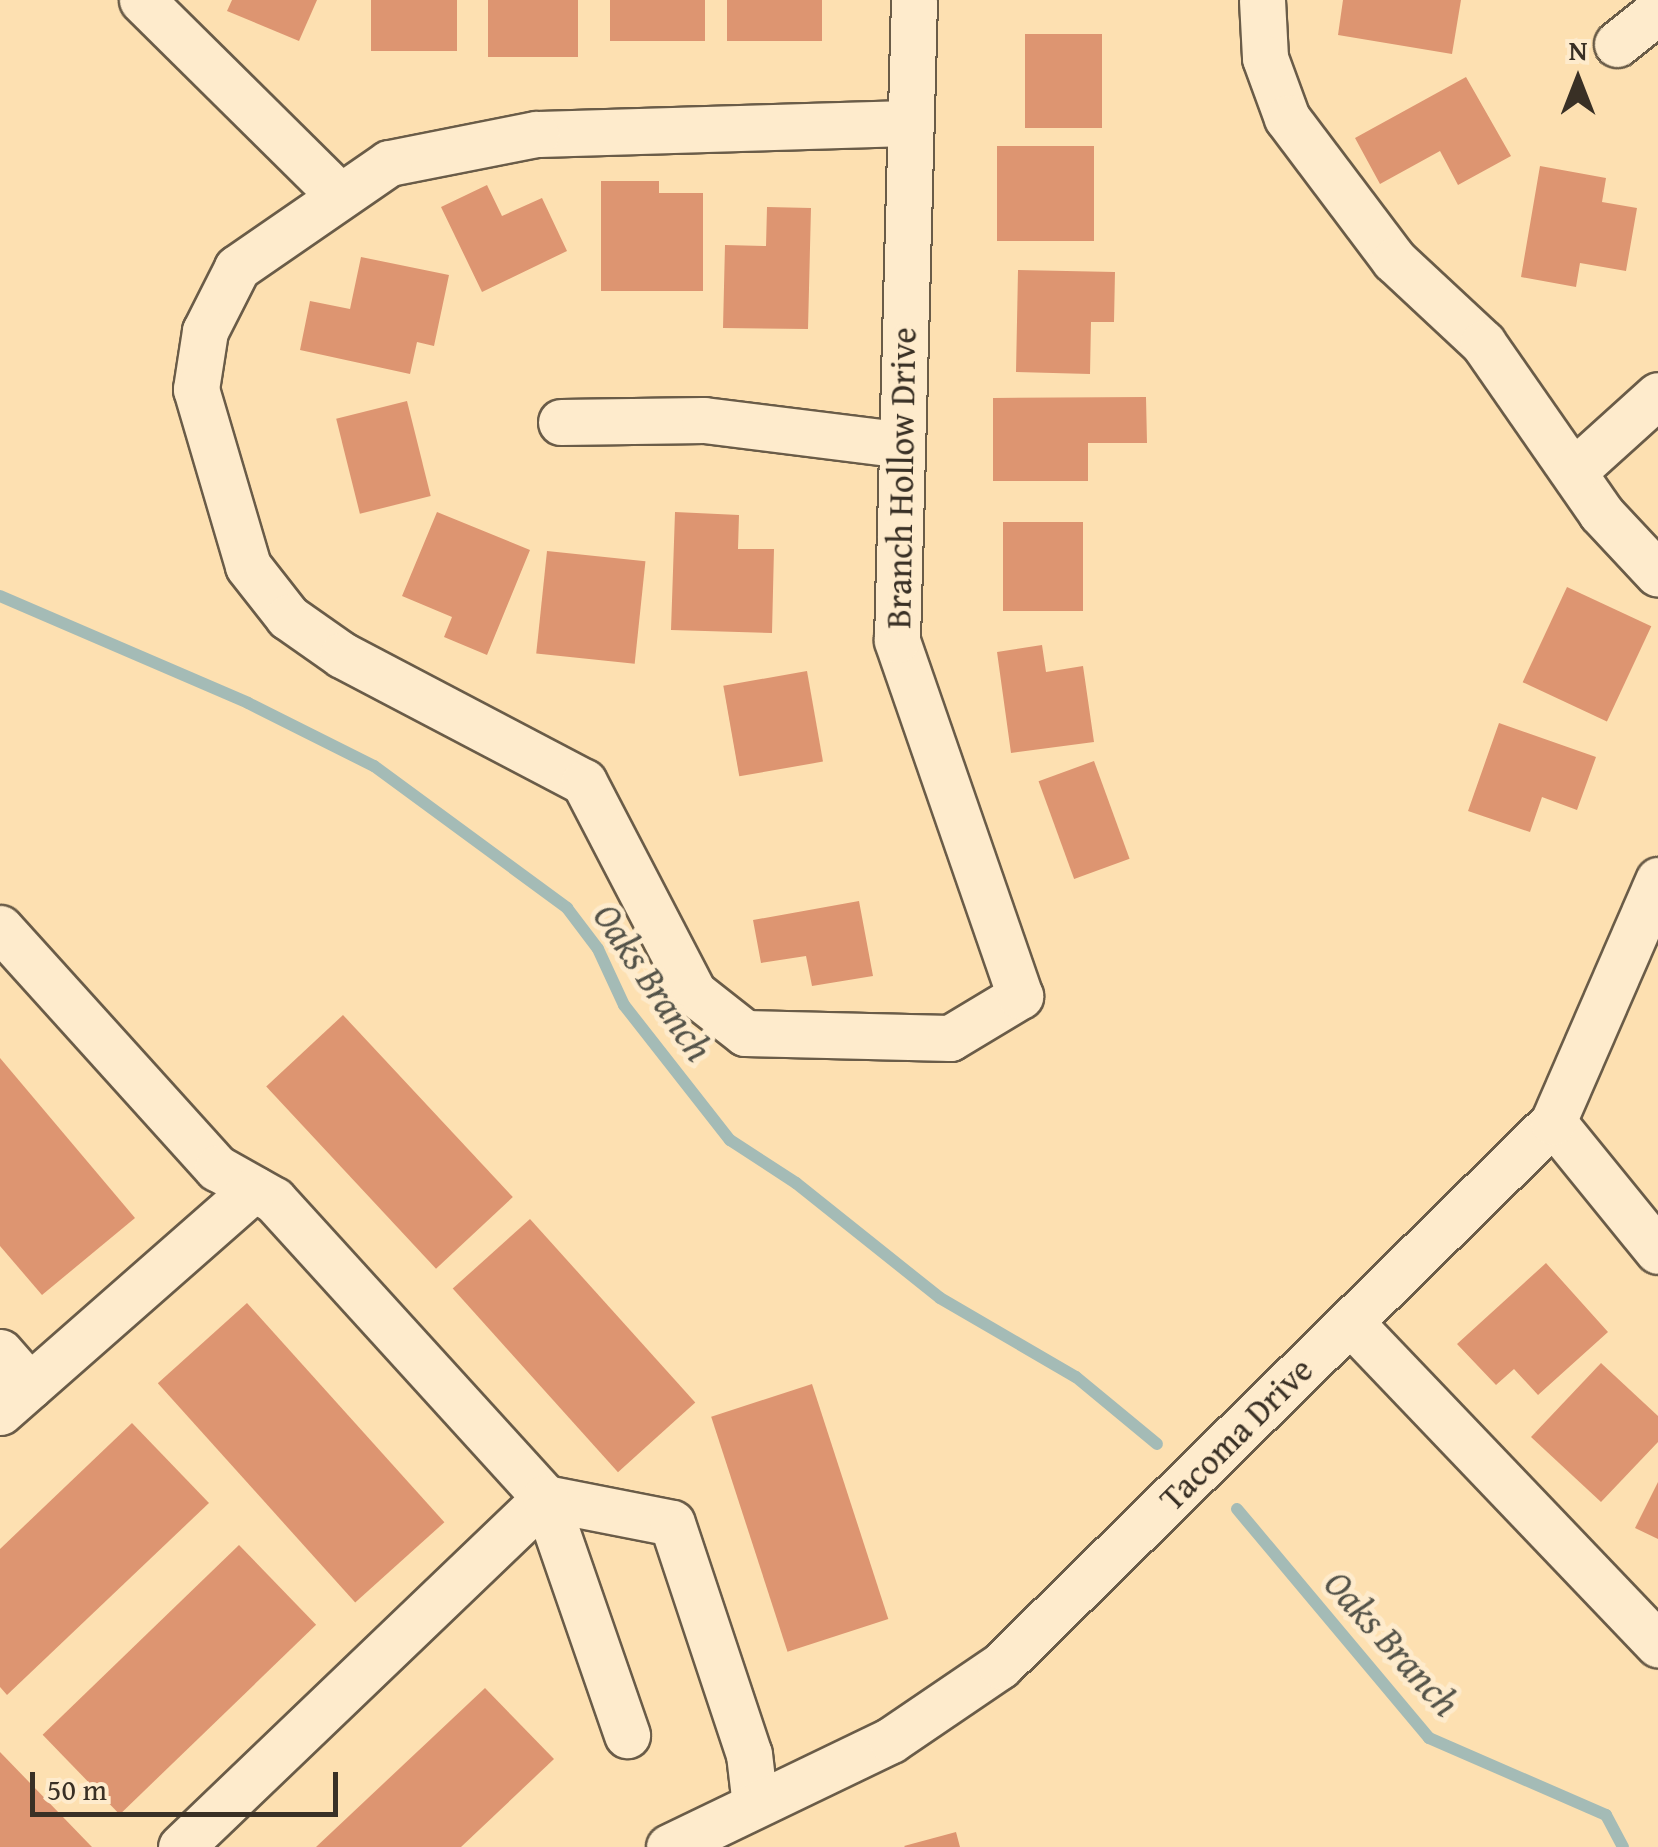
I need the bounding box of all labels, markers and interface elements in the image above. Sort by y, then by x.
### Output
text: N [1569,29,1587,70]
north arrow [1528,30,1628,130]
street label: Branch Hollow Drive [877,327,925,629]
water label: Oaks Branch [584,895,722,1069]
street label: Tacoma Drive [1151,1349,1321,1519]
water label: Oaks Branch [1315,1561,1469,1725]
scale bar [35,1752,342,1814]
text: 50 m [47,1767,107,1811]

